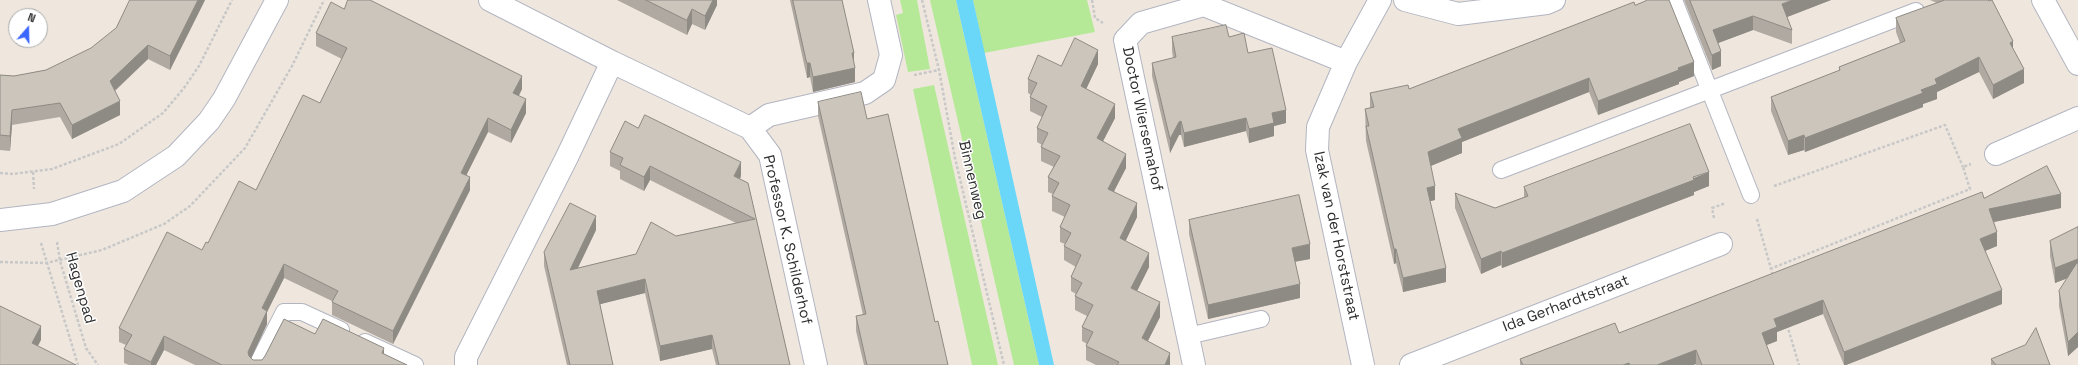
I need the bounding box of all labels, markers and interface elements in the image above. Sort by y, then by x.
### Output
north arrow [8,8,48,48]
text: N [26,10,38,26]
street label: Doctor Wiersemahof [1118,45,1166,193]
street label: Binnenweg [954,139,990,221]
street label: Izak van der Horststraat [1309,150,1363,322]
street label: Professor K. Schilderhof [759,153,815,327]
street label: Hagenpad [61,250,99,326]
street label: Ida Gerhardtstraat [1500,272,1632,336]

